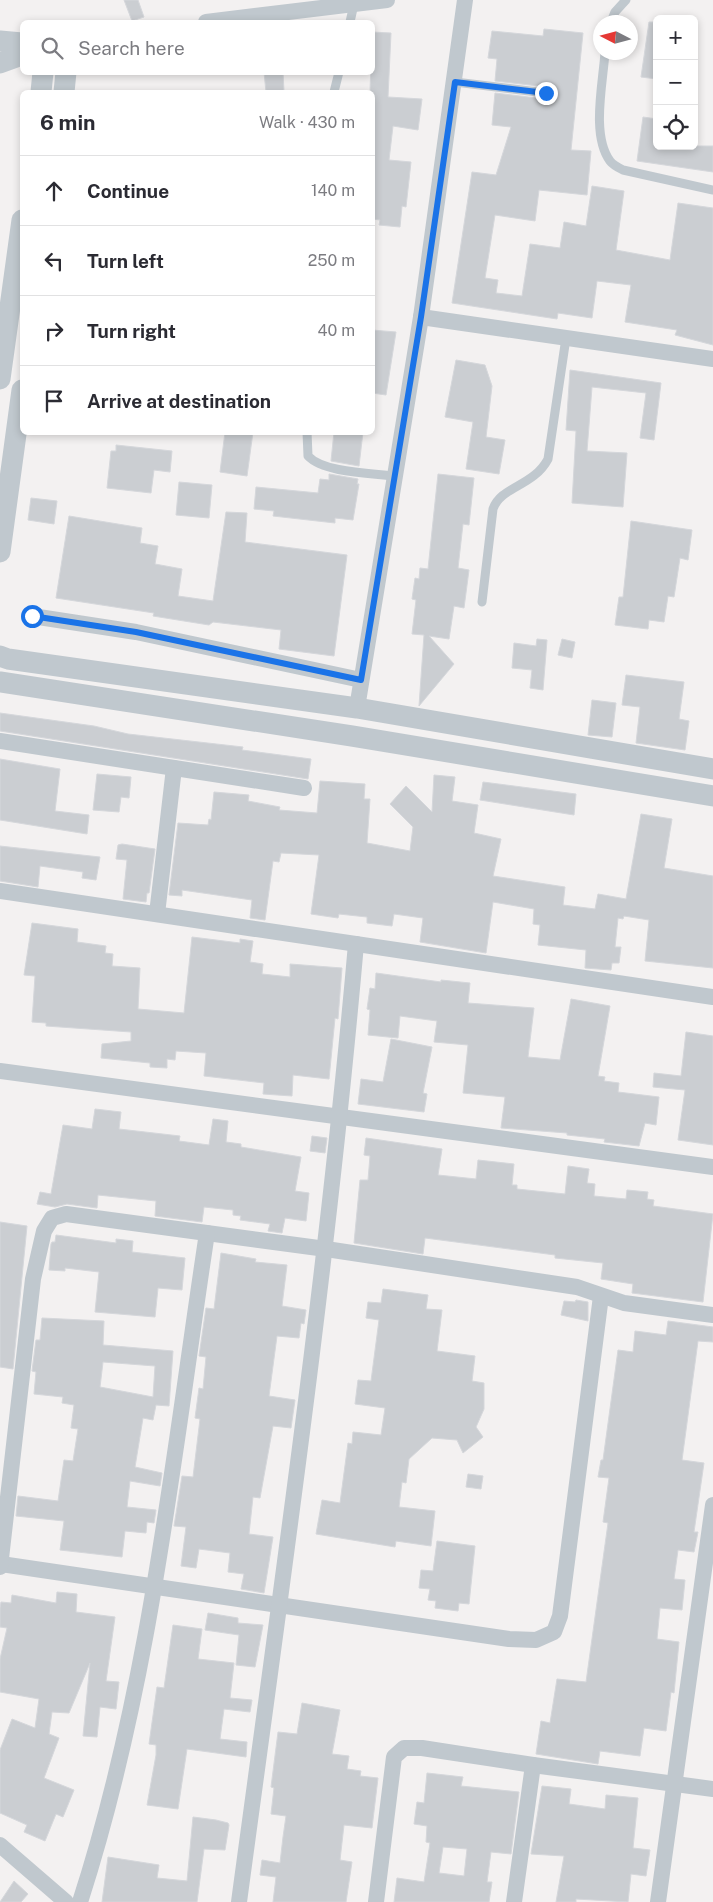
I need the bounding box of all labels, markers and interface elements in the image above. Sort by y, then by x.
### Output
north arrow [593,15,638,60]
map controls [653,15,698,150]
button: + [653,15,698,60]
search box [20,20,375,75]
icon: search [38,34,66,62]
text: Search here [78,37,185,59]
button: − [653,60,698,105]
route end [535,82,558,105]
button: locate [653,105,698,150]
text: 6 min [40,110,96,135]
text: Walk · 430 m [259,113,355,132]
icon: ahead [40,177,68,205]
text: Continue [87,180,169,202]
text: 140 m [311,181,355,200]
icon: left [40,247,68,275]
text: Turn left [87,250,164,272]
text: 250 m [308,251,355,270]
icon: right [40,317,68,345]
text: Turn right [87,320,176,342]
text: 40 m [317,321,355,340]
icon: arrive [40,387,68,415]
text: Arrive at destination [87,390,271,412]
route start [21,605,44,628]

